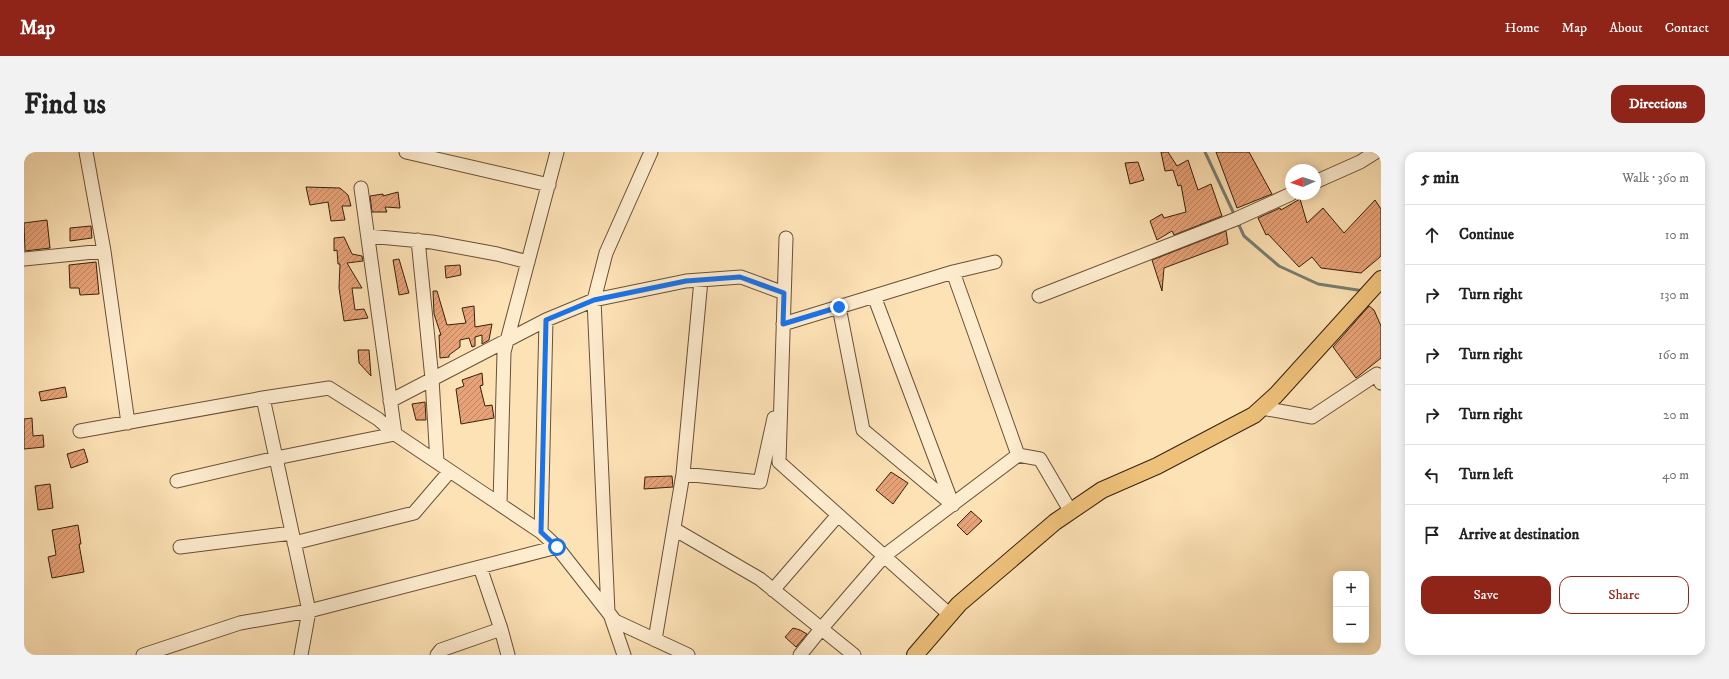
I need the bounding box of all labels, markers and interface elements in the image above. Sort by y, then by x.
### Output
text: Map [20,17,55,40]
text: Home [1505,19,1539,37]
text: Map [1561,19,1587,37]
text: About [1609,19,1643,37]
text: Contact [1665,19,1709,37]
button: Directions [1611,85,1705,123]
text: Find us [24,87,106,122]
north arrow [1285,164,1321,200]
text: 5 min [1421,167,1459,189]
text: Walk · 360 m [1622,170,1689,186]
icon: ahead [1421,224,1443,246]
text: Continue [1459,225,1514,244]
text: 10 m [1665,227,1689,243]
icon: right [1421,284,1443,306]
text: Turn right [1459,285,1522,304]
text: 130 m [1660,287,1689,303]
route end [830,298,848,316]
icon: right [1421,344,1443,366]
text: Turn right [1459,345,1522,364]
text: 160 m [1658,347,1689,363]
icon: right [1421,404,1443,426]
text: Turn right [1459,405,1522,424]
text: 20 m [1663,407,1689,423]
icon: left [1421,464,1443,486]
text: Turn left [1459,465,1513,484]
text: 40 m [1662,467,1689,483]
icon: arrive [1421,524,1443,546]
text: Arrive at destination [1459,525,1579,544]
route start [548,538,566,556]
map controls [1333,571,1369,643]
button: + [1333,571,1369,607]
button: Save [1421,576,1551,614]
button: Share [1559,576,1689,614]
button: − [1333,607,1369,643]

